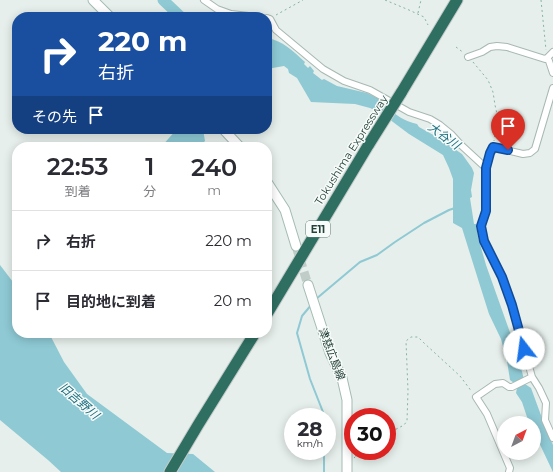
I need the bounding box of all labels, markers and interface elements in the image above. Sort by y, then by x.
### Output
text: 220 m [98,24,187,58]
icon: right [32,28,84,80]
text: 右折 [98,62,134,84]
street label: Tokushima Expressway [311,92,391,208]
icon: arrive [85,104,107,126]
text: その先 [32,107,77,126]
pin [491,109,525,150]
icon: arrive [497,115,519,137]
water label: 大谷川 [425,119,465,153]
text: 22:53 [47,152,108,181]
text: 1 [145,152,154,181]
text: 240 [191,153,237,182]
text: m [207,182,221,198]
text: 到着 [65,183,91,199]
text: 分 [143,183,156,199]
road number: E11 [306,221,330,237]
icon: right [32,230,54,252]
text: 220 m [205,231,252,250]
text: 右折 [66,232,96,251]
icon: arrive [32,290,54,312]
text: 20 m [214,291,252,310]
text: 目的地に到着 [66,292,156,311]
street label: 津慈広島線 [316,326,348,382]
position arrow [503,328,545,370]
water label: 旧吉野川 [56,379,104,423]
speed limit sign: 30 [344,408,396,460]
north arrow [497,416,541,460]
map controls [497,416,541,460]
text: 28 [298,417,323,441]
text: km/h [297,437,323,450]

